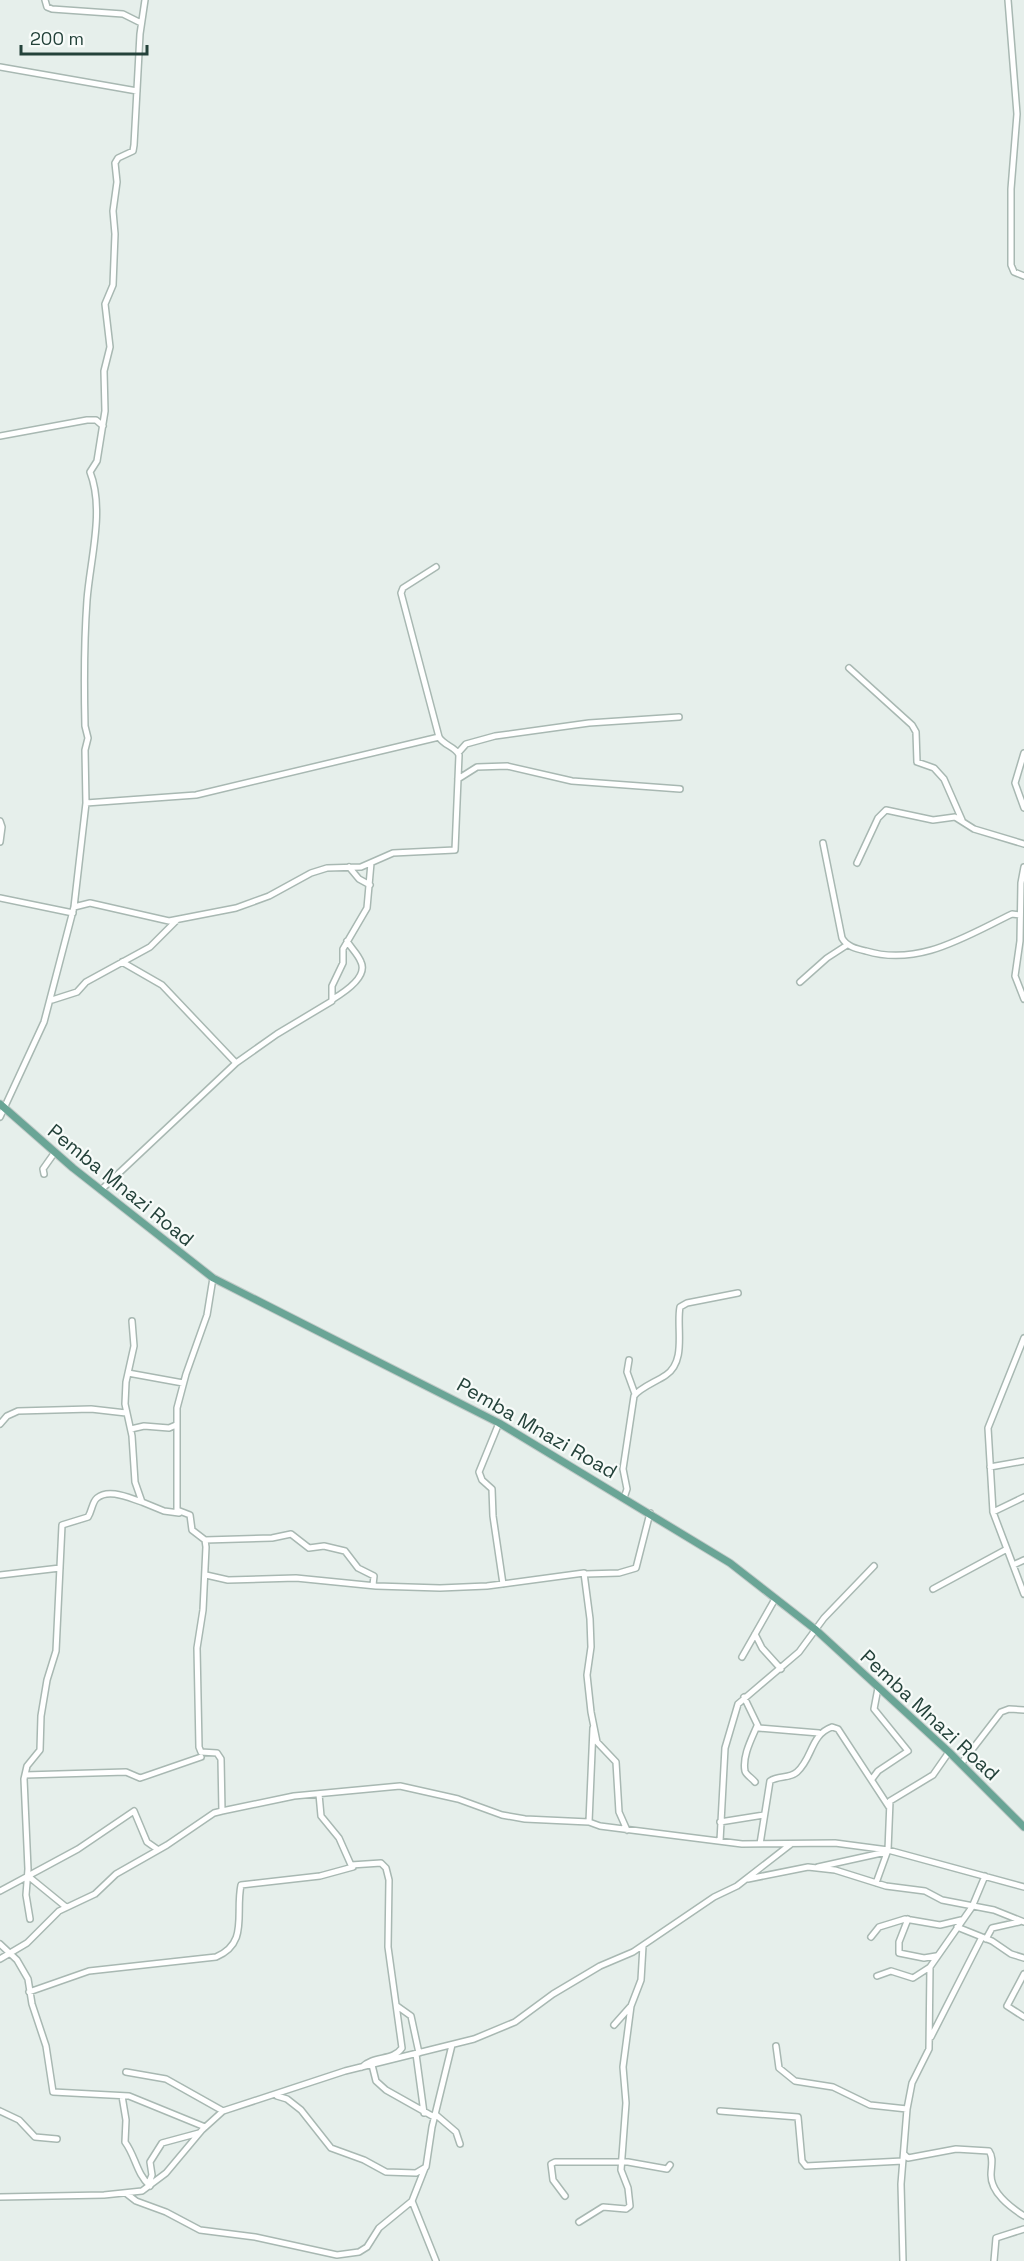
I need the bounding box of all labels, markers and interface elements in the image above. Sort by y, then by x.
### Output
scale bar [21,18,147,56]
text: 200 m [30,27,84,50]
street label: Pemba Mnazi Road [43,1118,199,1252]
street label: Pemba Mnazi Road [452,1372,622,1484]
street label: Pemba Mnazi Road [855,1644,1005,1786]

